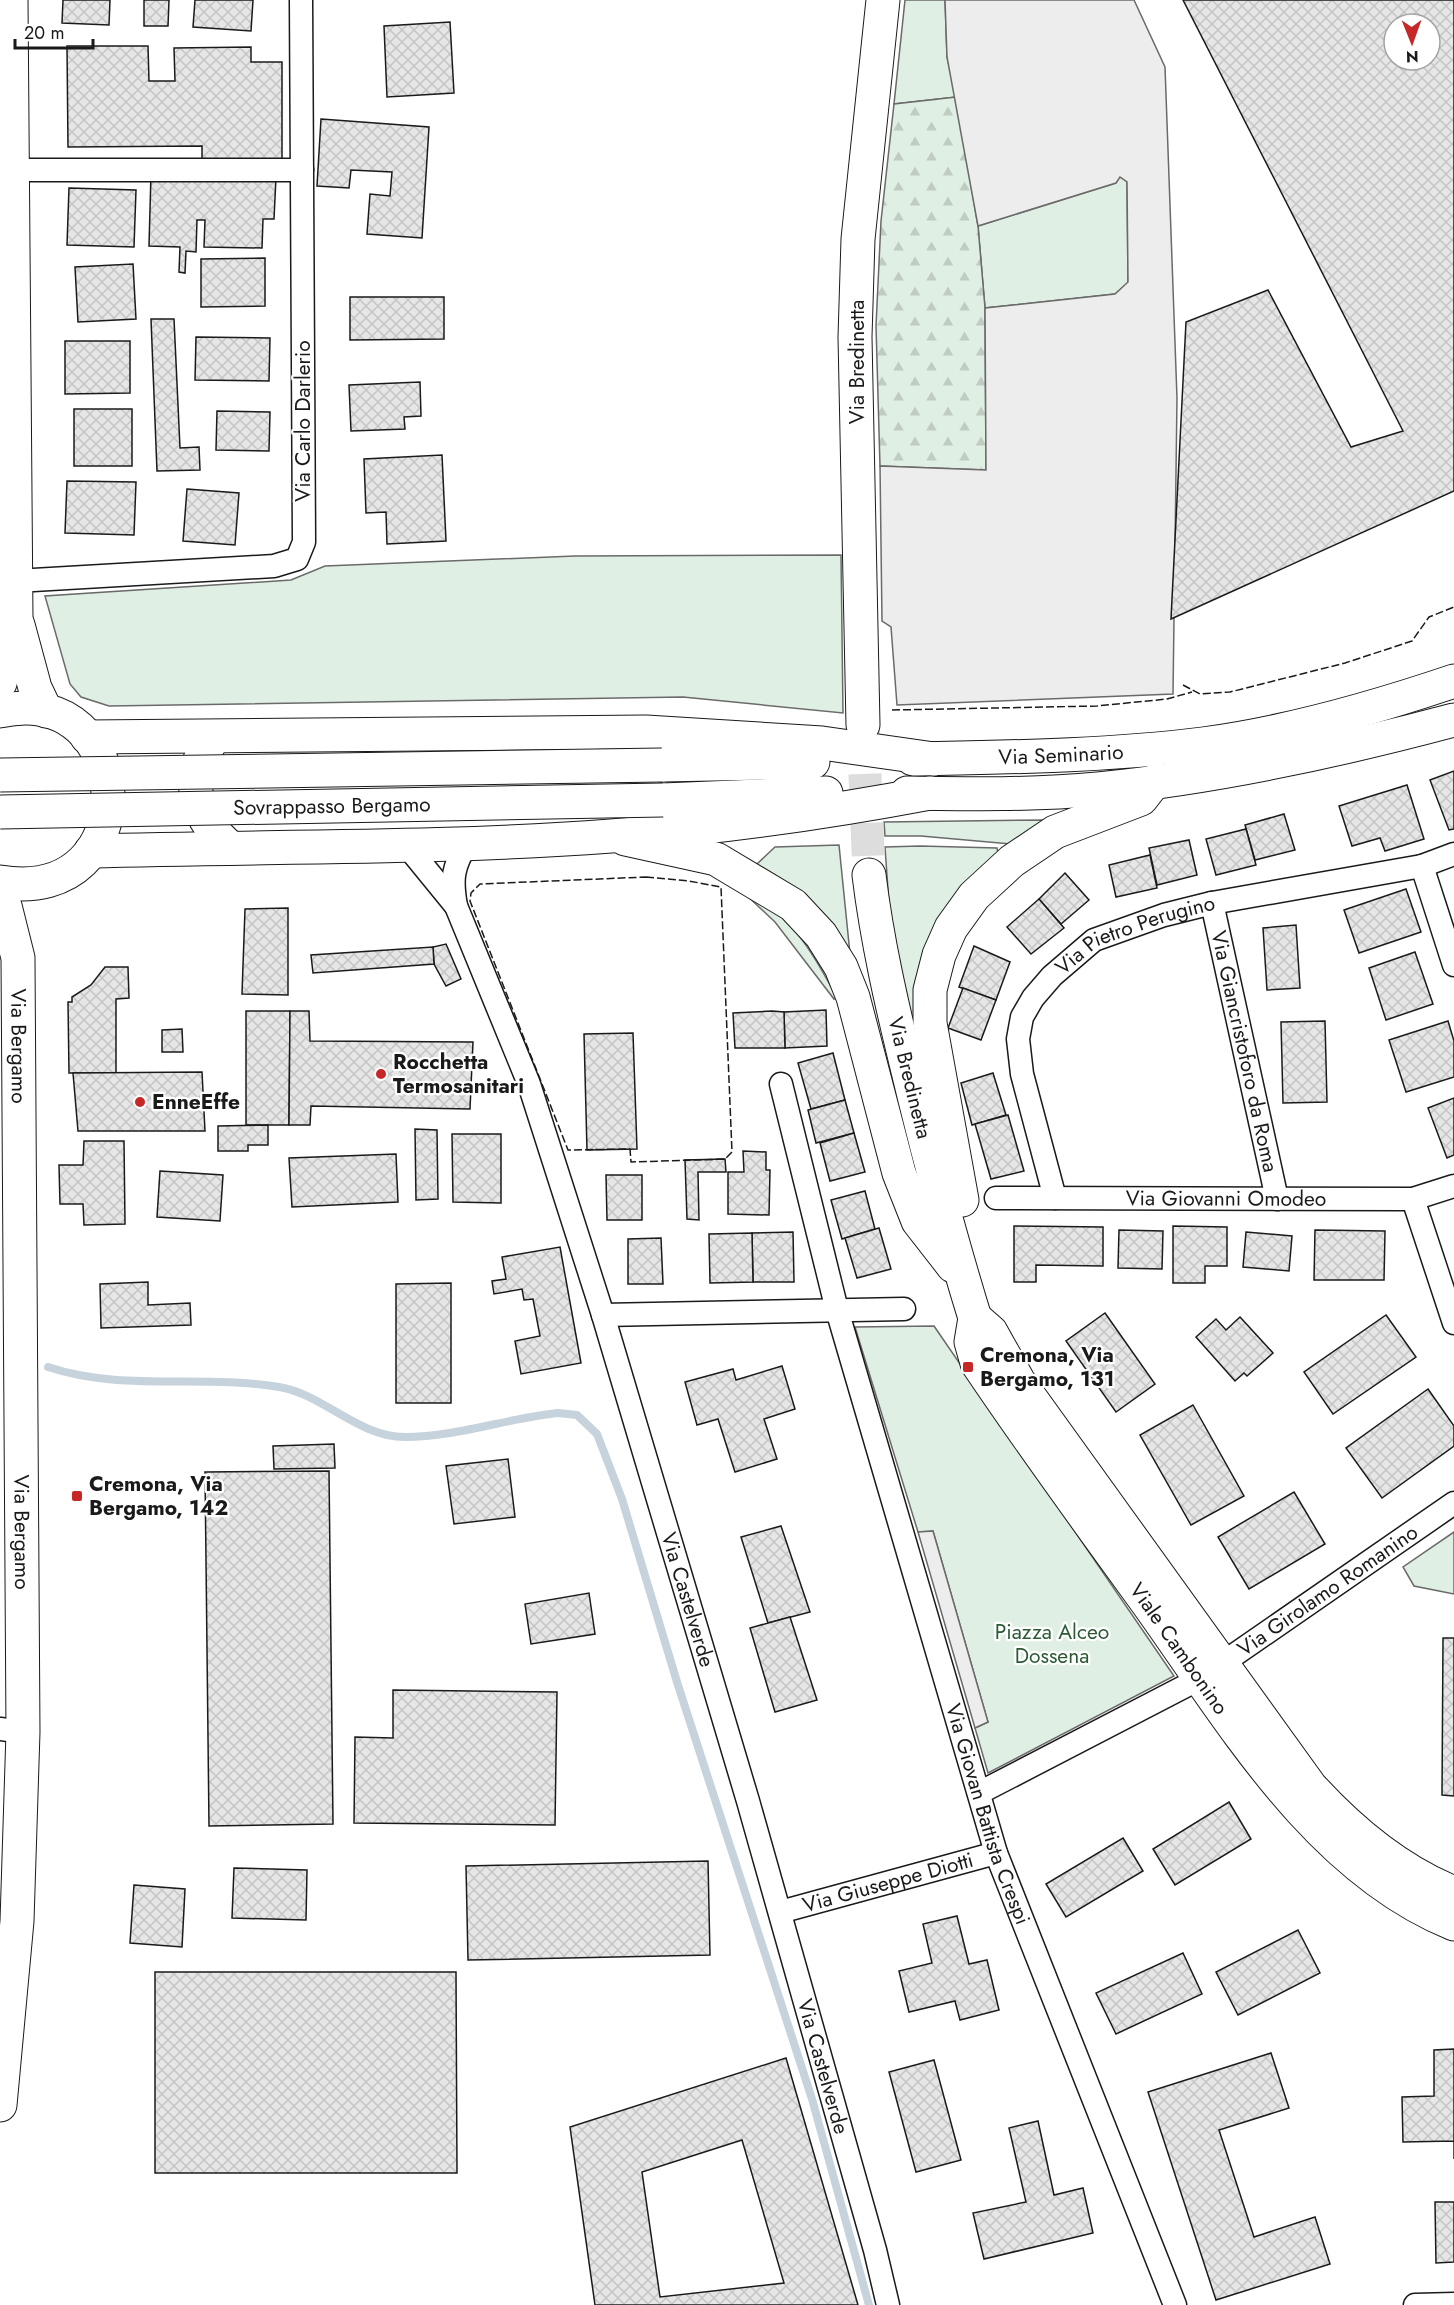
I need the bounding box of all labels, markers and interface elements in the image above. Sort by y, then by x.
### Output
scale bar [15,12,93,50]
north arrow [1382,12,1442,72]
text: 20 m [24,20,64,46]
text: N [1406,45,1419,68]
street label: Via Bredinetta [842,300,872,424]
street label: Via Carlo Darlerio [288,340,318,502]
street label: Via Seminario [998,737,1124,772]
street label: Sovrappasso Bergamo [233,789,431,823]
street label: Via Pietro Perugino [1049,888,1218,982]
street label: Via Giancristoforo da Roma [1203,928,1286,1175]
street label: Via Bergamo [3,988,34,1104]
street label: Via Bredinetta [880,1014,939,1142]
place label: Rocchetta Termosanitari [393,1047,524,1101]
marker: Rocchetta Termosanitari [374,1067,388,1081]
place label: EnneEffe [152,1087,240,1117]
marker: EnneEffe [133,1095,147,1109]
street label: Via Giovanni Omodeo [1126,1183,1326,1214]
place label: Cremona, Via Bergamo, 131 [980,1340,1115,1394]
marker: Cremona, Via Bergamo, 131 [961,1360,975,1374]
place label: Cremona, Via Bergamo, 142 [89,1469,228,1523]
street label: Via Bergamo [6,1474,37,1590]
marker: Cremona, Via Bergamo, 142 [70,1489,84,1503]
street label: Via Girolamo Romanino [1231,1517,1424,1664]
street label: Via Castelverde [654,1529,722,1671]
street label: Viale Cambonino [1122,1577,1236,1721]
park label: Piazza Alceo Dossena [995,1617,1109,1671]
street label: Via Giovan Battista Crespi [938,1700,1038,1929]
street label: Via Giuseppe Diotti [799,1845,977,1920]
street label: Via Castelverde [790,1995,857,2138]

